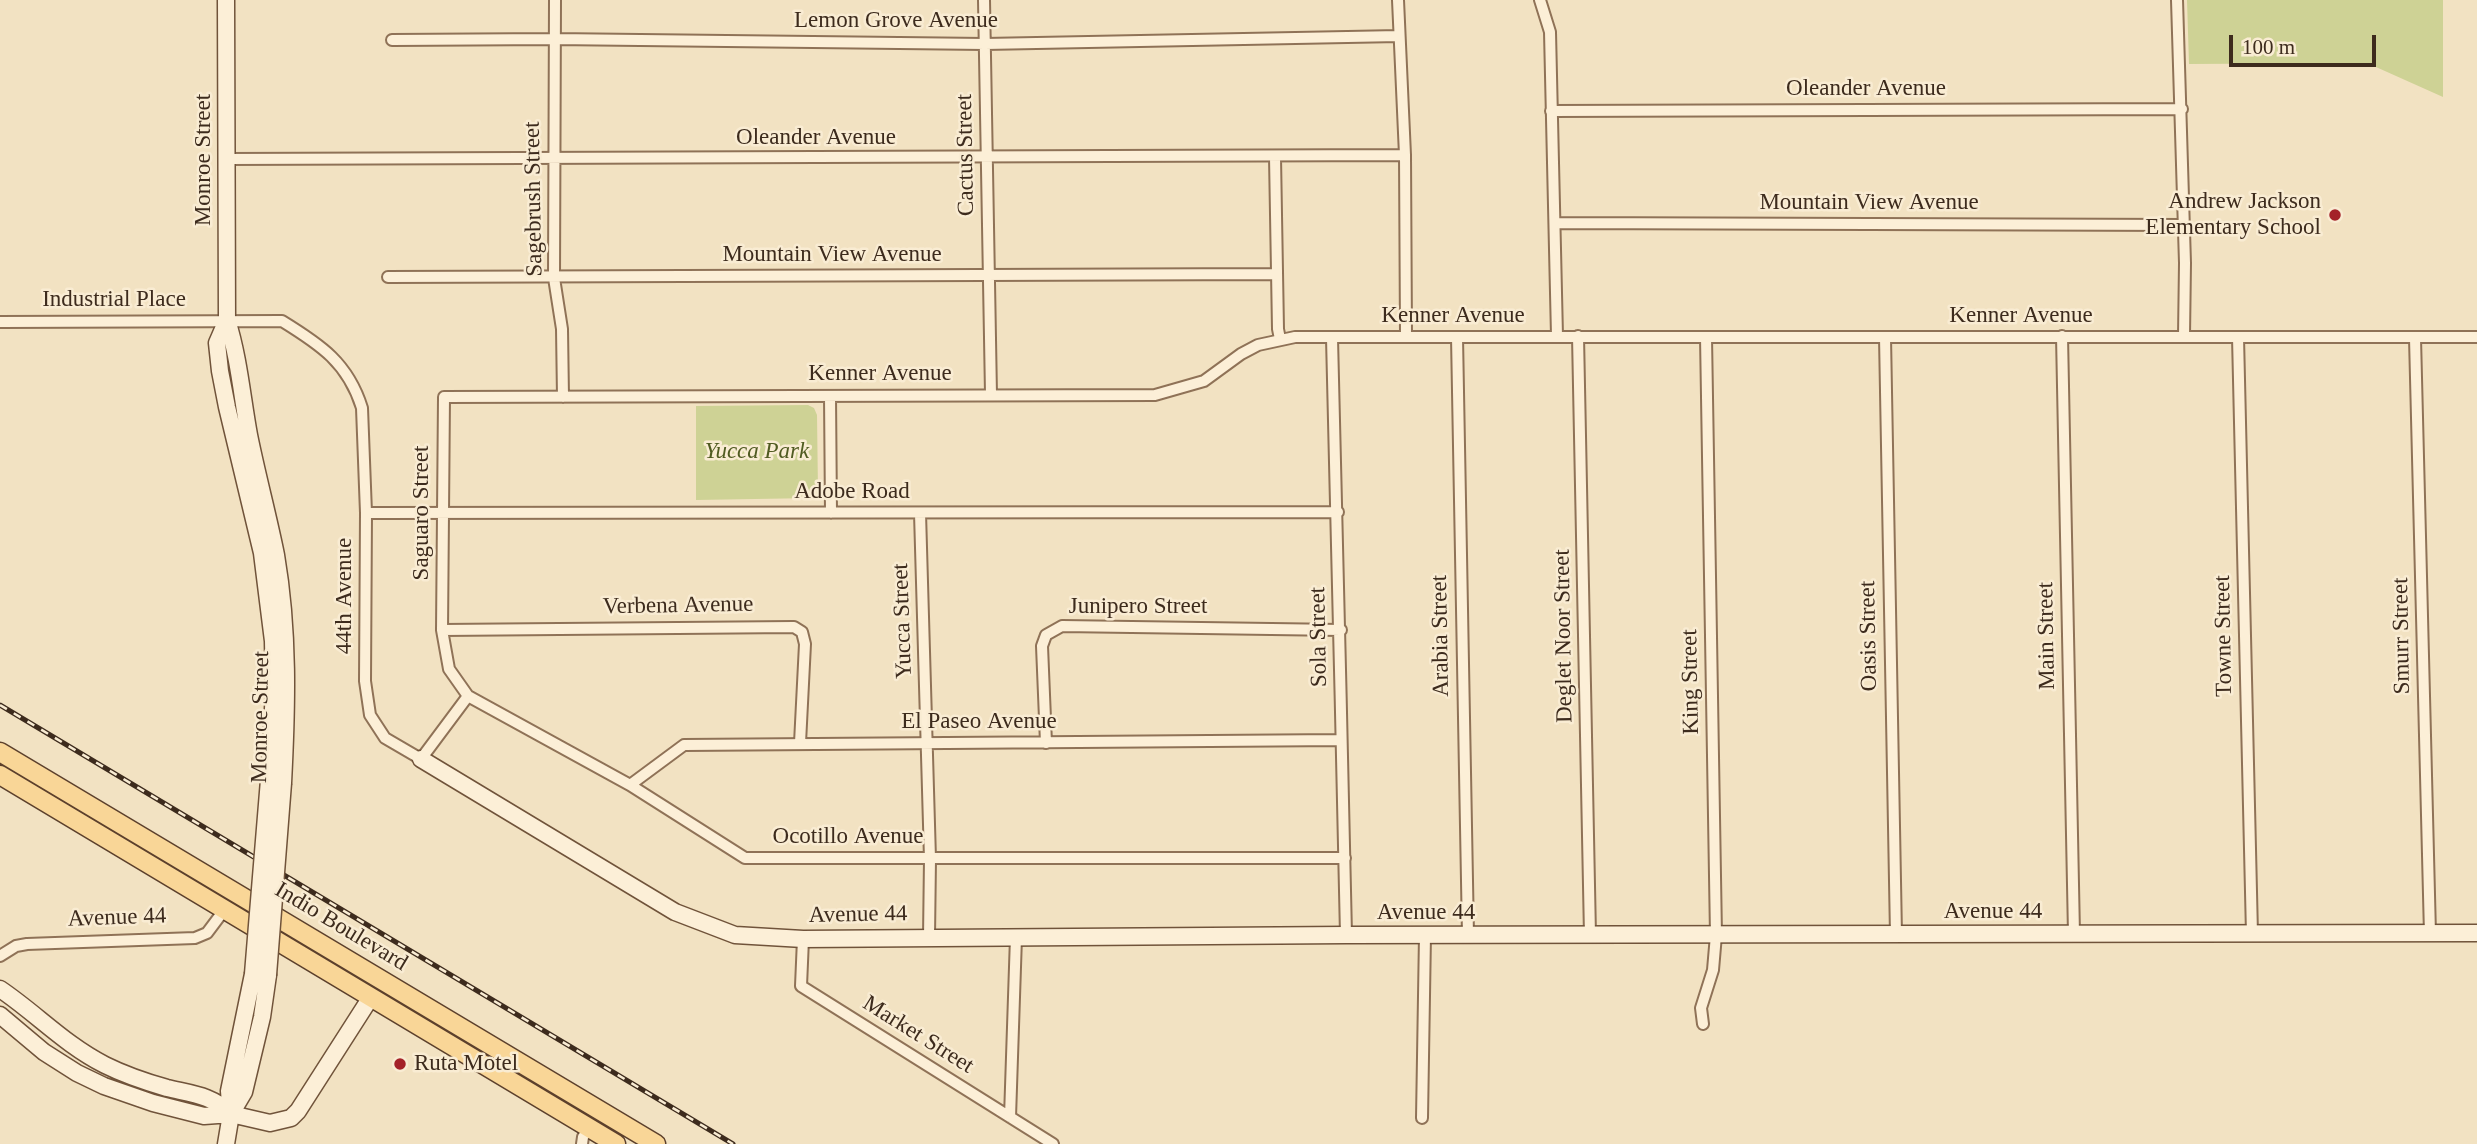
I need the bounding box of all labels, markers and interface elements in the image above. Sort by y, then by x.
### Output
street label: Lemon Grove Avenue [794,7,998,35]
scale bar [2232,21,2379,65]
text: 100 m [2242,35,2295,59]
street label: Oleander Avenue [1786,75,1946,103]
street label: Monroe Street [190,94,218,226]
street label: Cactus Street [951,94,981,216]
street label: Sagebrush Street [519,121,549,277]
street label: Oleander Avenue [736,124,896,152]
place label: Andrew Jackson Elementary School [2145,188,2321,242]
street label: Mountain View Avenue [1759,189,1979,217]
marker: Andrew Jackson Elementary School [2327,207,2343,223]
street label: Mountain View Avenue [722,241,942,269]
street label: Industrial Place [42,286,186,314]
street label: Kenner Avenue [1381,302,1525,330]
street label: Kenner Avenue [1949,302,2093,330]
street label: Kenner Avenue [808,360,952,388]
park label: Yucca Park [705,438,809,466]
street label: Saguaro Street [408,446,436,580]
street label: Adobe Road [794,478,910,506]
street label: 44th Avenue [331,538,359,654]
street label: Deglet Noor Street [1549,549,1579,723]
street label: Yucca Street [887,563,919,679]
street label: Arabia Street [1426,575,1456,697]
street label: Towne Street [2209,575,2239,697]
street label: Smurr Street [2387,577,2417,695]
street label: Oasis Street [1854,581,1884,691]
street label: Main Street [2032,582,2062,690]
street label: Sola Street [1304,587,1334,687]
street label: Verbena Avenue [602,591,754,621]
street label: Junipero Street [1069,593,1207,621]
street label: King Street [1676,629,1706,735]
street label: Monroe Street [246,651,276,783]
street label: El Paseo Avenue [901,708,1057,736]
street label: Ocotillo Avenue [773,823,923,851]
street label: Indio Boulevard [270,877,412,977]
street label: Avenue 44 [1944,898,2042,926]
street label: Avenue 44 [1377,899,1475,927]
street label: Avenue 44 [808,900,908,930]
street label: Avenue 44 [67,902,167,934]
street label: Market Street [857,990,979,1080]
place label: Ruta Motel [414,1050,518,1078]
marker: Ruta Motel [392,1056,408,1072]

